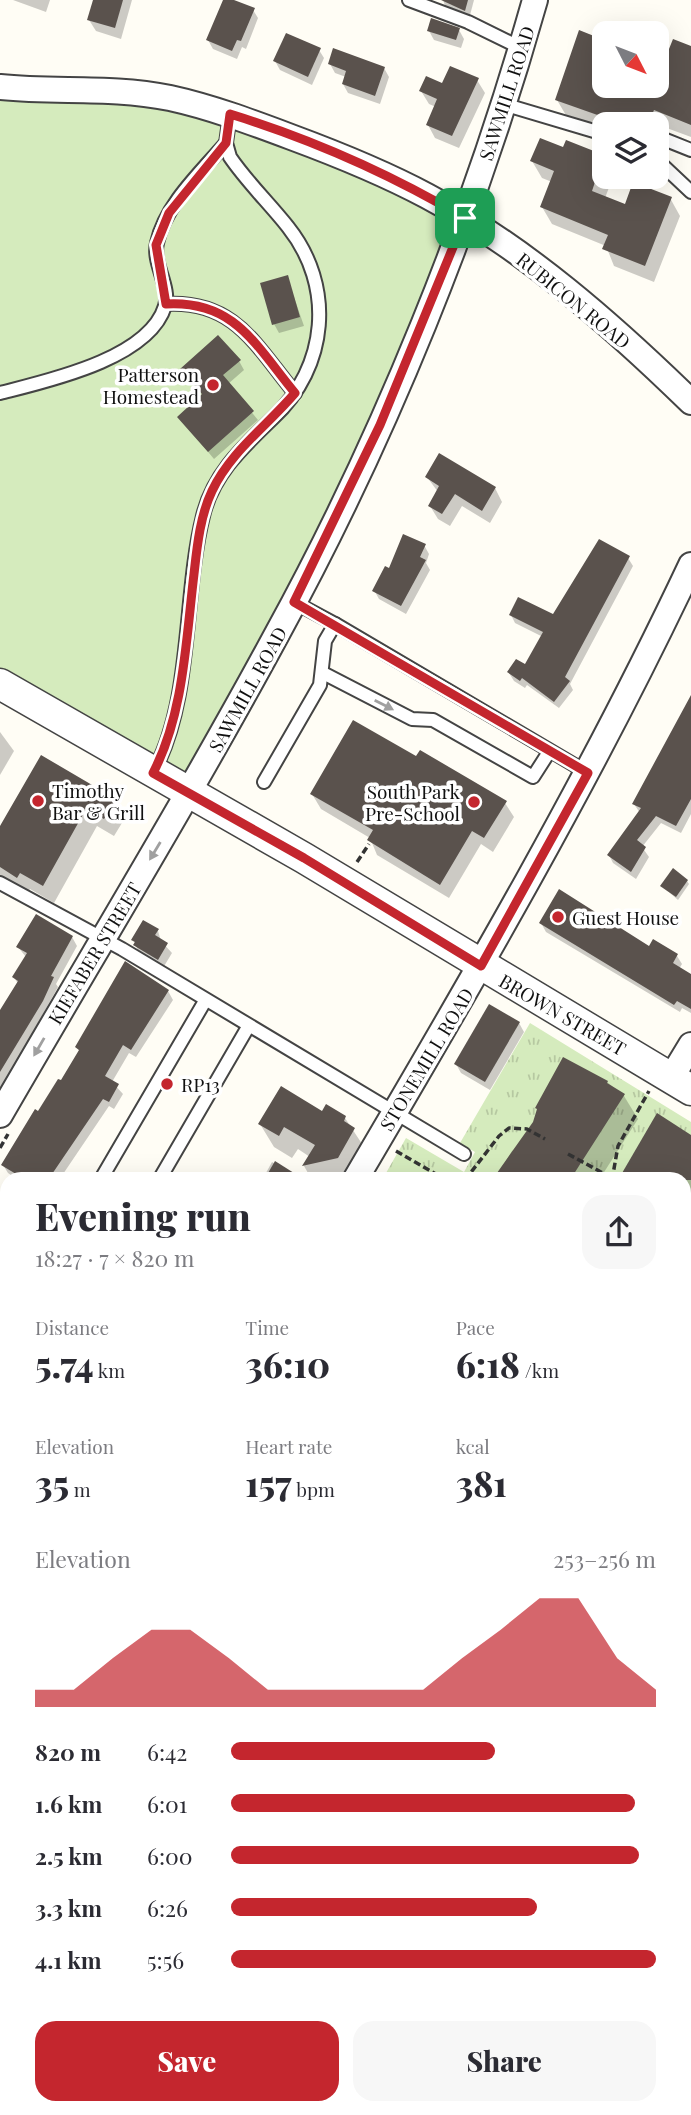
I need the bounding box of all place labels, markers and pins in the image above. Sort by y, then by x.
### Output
pin [435,188,495,248]
place label: Patterson Homestead [103,361,200,409]
marker: Patterson Homestead [205,377,221,393]
place label: Timothy Bar & Grill [52,777,146,825]
place label: South Park Pre-School [365,778,461,826]
marker: Timothy Bar & Grill [30,793,46,809]
marker: South Park Pre-School [466,794,482,810]
place label: Guest House [572,904,679,930]
marker: Guest House [550,909,566,925]
place label: RP13 [181,1071,220,1097]
marker: RP13 [159,1076,175,1092]

